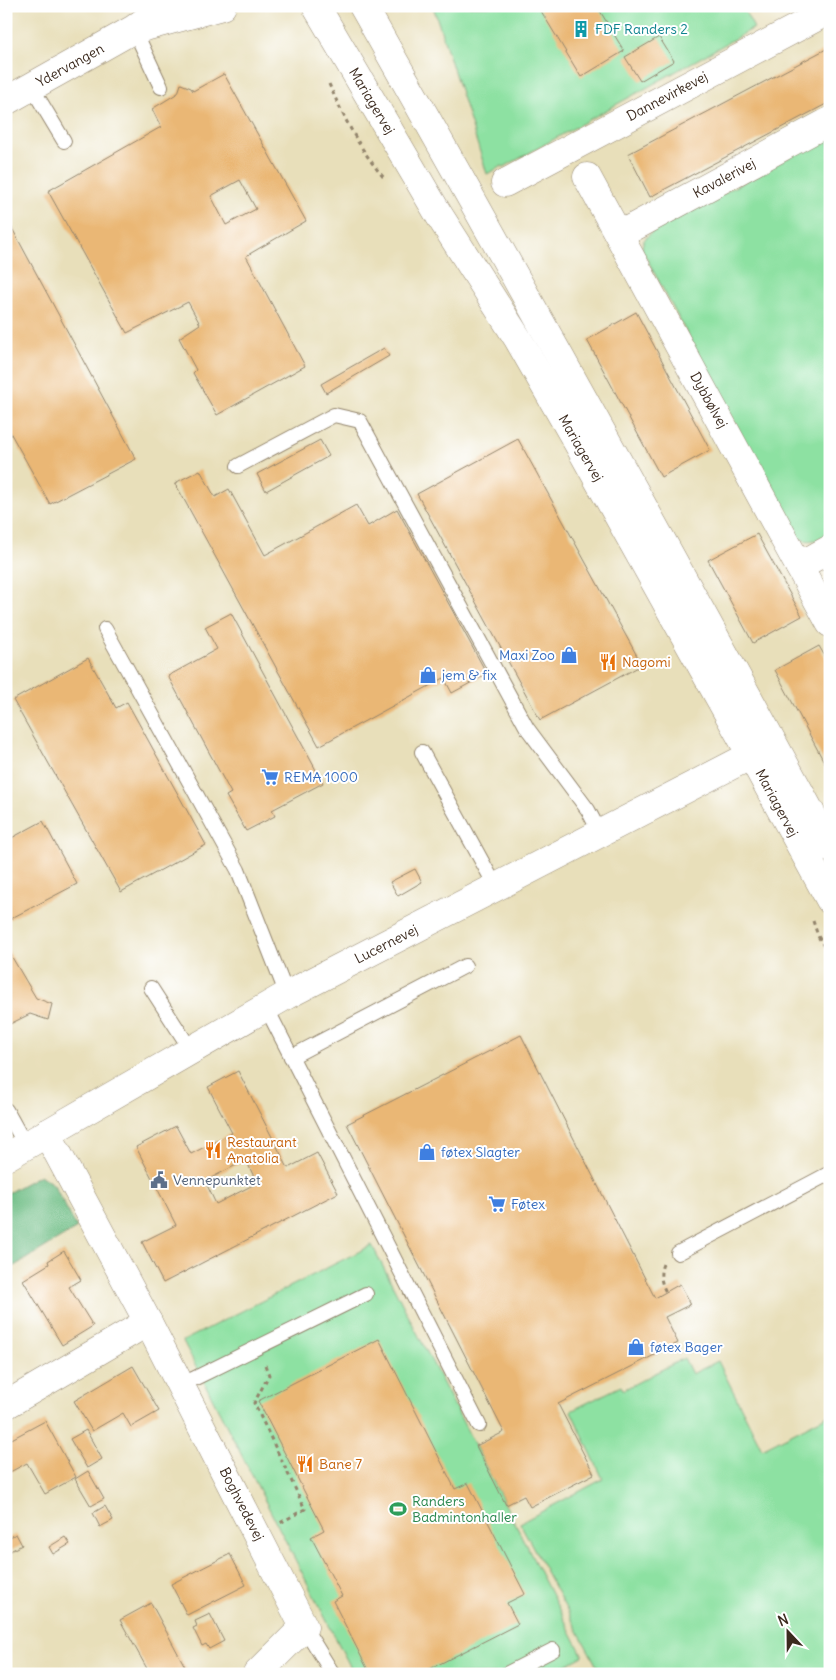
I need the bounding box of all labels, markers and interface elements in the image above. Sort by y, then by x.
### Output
building icon: FDF Randers 2 [571,19,591,39]
place label: FDF Randers 2 [595,20,688,38]
street label: Ydervangen [33,39,107,91]
street label: Mariagervej [345,64,399,138]
street label: Dannevirkevej [623,67,711,125]
street label: Kavalerivej [690,154,758,202]
street label: Dybbølvej [686,369,732,431]
street label: Mariagervej [555,411,607,485]
shop icon: Maxi Zoo [559,645,579,665]
place label: Maxi Zoo [499,646,555,664]
restaurant icon: Nagomi [598,652,618,672]
place label: Nagomi [622,653,671,671]
shop icon: jem & fix [418,665,438,685]
place label: jem & fix [441,666,497,684]
street label: Mariagervej [752,766,802,840]
supermarket icon: REMA 1000 [260,767,280,787]
place label: REMA 1000 [284,768,358,786]
street label: Lucernevej [351,920,421,968]
place label: Restaurant Anatolia [227,1133,297,1167]
restaurant icon: Restaurant Anatolia [203,1140,223,1160]
shop icon: føtex Slagter [417,1142,437,1162]
place label: føtex Slagter [441,1143,520,1161]
public building icon: Vennepunktet [149,1170,169,1190]
place label: Vennepunktet [173,1171,261,1189]
supermarket icon: Føtex [487,1194,507,1214]
place label: Føtex [511,1195,545,1213]
shop icon: føtex Bager [626,1337,646,1357]
place label: føtex Bager [650,1338,723,1356]
restaurant icon: Bane 7 [295,1454,315,1474]
place label: Bane 7 [319,1455,362,1473]
street label: Boghvedevej [216,1464,268,1544]
place label: Randers Badmintonhaller [412,1492,517,1526]
sports icon: Randers Badmintonhaller [388,1499,408,1519]
north arrow [764,1608,814,1658]
text: N [775,1610,791,1630]

